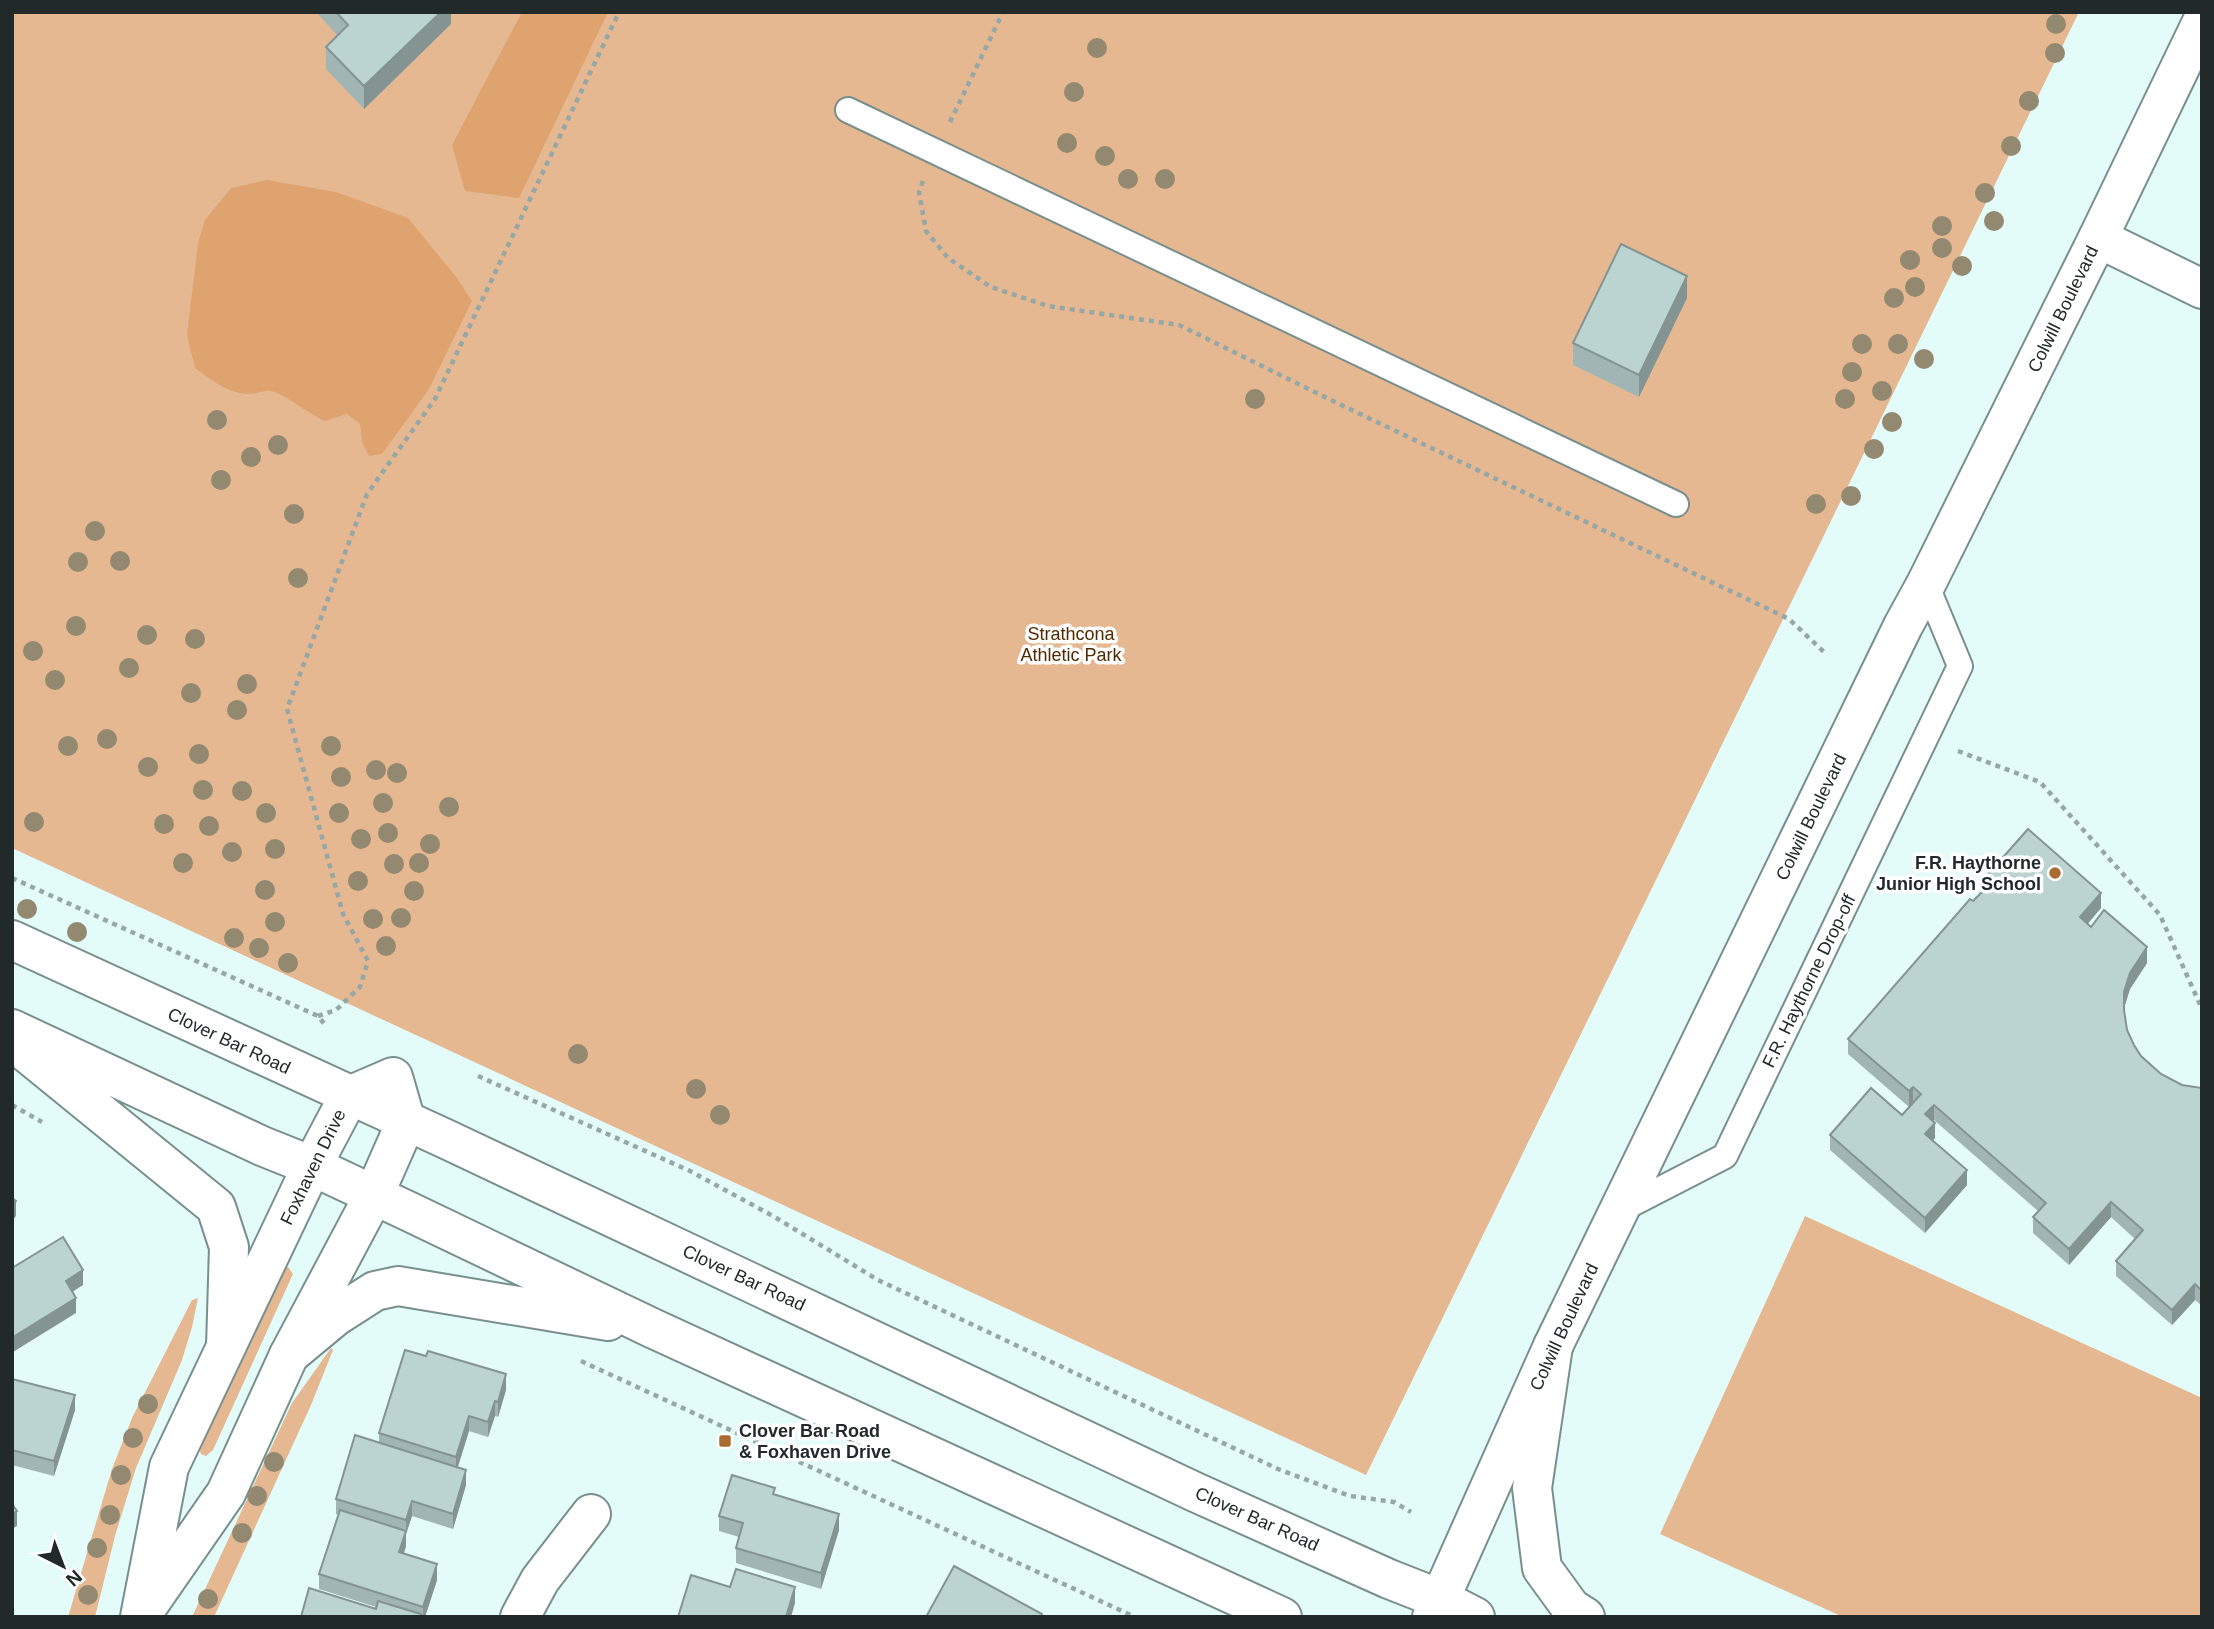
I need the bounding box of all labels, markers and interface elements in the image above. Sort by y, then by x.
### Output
street label: Colwill Boulevard [2024,243,2102,375]
park label: Strathcona Athletic Park [1020,624,1123,665]
street label: Colwill Boulevard [1772,751,1850,883]
place label: F.R. Haythorne Junior High School [1876,853,2041,894]
marker: F.R. Haythorne Junior High School [2047,865,2063,881]
street label: F.R. Haythorne Drop-off [1758,890,1860,1071]
street label: Clover Bar Road [164,1004,294,1078]
street label: Foxhaven Drive [276,1106,350,1228]
street label: Clover Bar Road [679,1241,809,1315]
street label: Colwill Boulevard [1526,1260,1602,1394]
place label: Clover Bar Road & Foxhaven Drive [739,1421,891,1462]
marker: Clover Bar Road & Foxhaven Drive [717,1433,733,1449]
street label: Clover Bar Road [1192,1483,1322,1555]
north arrow [28,1531,98,1601]
text: N [62,1566,86,1591]

